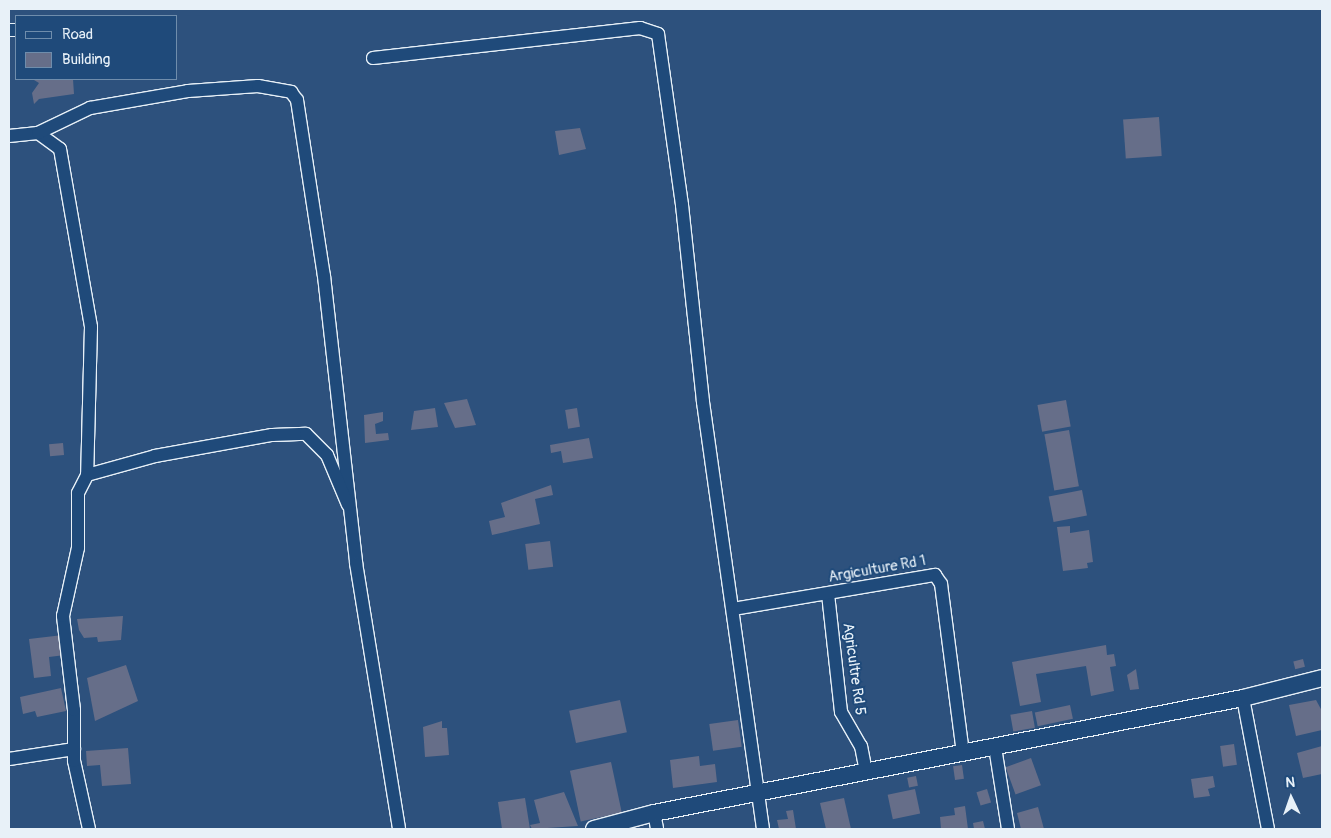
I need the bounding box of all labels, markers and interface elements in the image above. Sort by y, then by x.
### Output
legend [15,15,178,80]
text: Road [62,25,93,44]
text: Building [62,50,110,69]
street label: Argiculture Rd 1 [827,552,927,586]
street label: Agricultre Rd 5 [839,622,869,716]
north arrow [1266,773,1316,823]
text: N [1285,774,1295,791]

